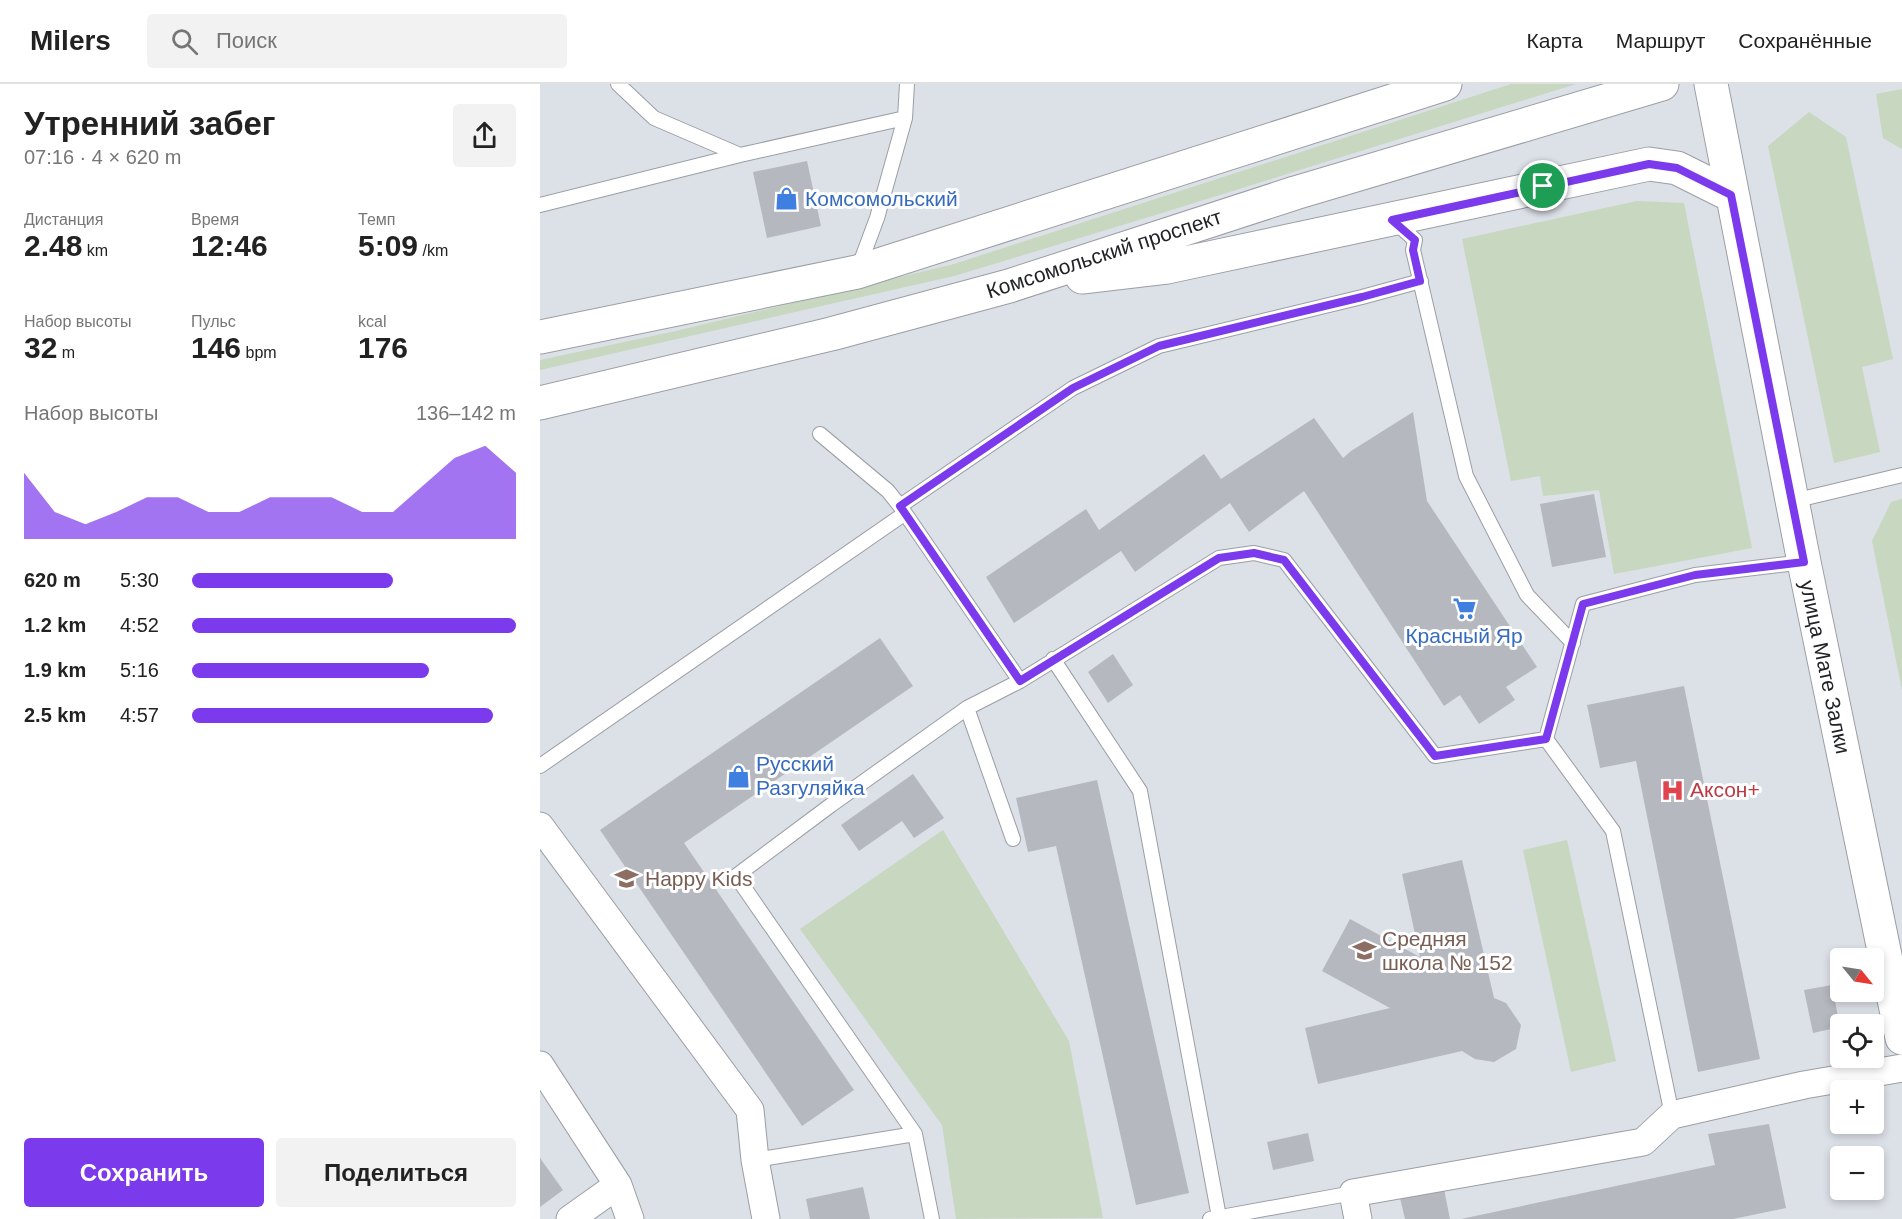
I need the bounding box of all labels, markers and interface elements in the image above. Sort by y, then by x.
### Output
search box [147,14,567,68]
text: Milers [30,25,111,56]
icon: search [168,25,201,58]
text: Поиск [216,28,277,53]
text: Карта [1527,29,1583,52]
text: Маршрут [1616,29,1705,52]
text: Сохранённые [1738,29,1872,52]
button: share [453,104,516,167]
text: Утренний забег [24,105,276,142]
text: 07:16 · 4 × 620 m [24,146,181,168]
pin [1517,160,1568,211]
icon: arrive [1526,169,1559,202]
shop icon: Комсомольский [774,186,800,212]
place label: Комсомольский [805,187,958,210]
street label: Комсомольский проспект [983,204,1225,302]
text: Дистанция [24,211,103,228]
text: Время [191,211,239,228]
text: Темп [358,211,395,228]
text: 2.48 [24,229,82,262]
text: 12:46 [191,229,268,262]
text: 5:09 [358,229,418,262]
text: km [82,242,108,259]
text: /km [418,242,448,259]
text: Набор высоты [24,313,131,330]
text: Пульс [191,313,236,330]
text: kcal [358,313,386,330]
text: 32 [24,331,57,364]
text: 146 [191,331,241,364]
text: 176 [358,331,408,364]
text: m [57,344,75,361]
text: bpm [241,344,277,361]
text: Набор высоты [24,402,158,424]
text: 136–142 m [416,402,516,424]
text: 620 m [24,569,81,591]
text: 5:30 [120,569,159,591]
street label: улица Мате Залки [1796,578,1855,756]
supermarket icon: Красный Яр [1451,595,1477,621]
text: 1.2 km [24,614,86,636]
text: 4:52 [120,614,159,636]
place label: Красный Яр [1405,624,1523,647]
text: 1.9 km [24,659,86,681]
text: 5:16 [120,659,159,681]
text: 2.5 km [24,704,86,726]
text: 4:57 [120,704,159,726]
place label: Русский Разгуляйка [756,752,865,799]
shop icon: Русский Разгуляйка [725,763,751,789]
hospital icon: Аксон+ [1659,777,1685,803]
place label: Аксон+ [1690,778,1760,801]
school or university icon: Happy Kids [614,866,640,892]
place label: Happy Kids [645,867,752,890]
place label: Средняя школа № 152 [1382,927,1513,974]
school or university icon: Средняя школа № 152 [1351,938,1377,964]
north arrow [1830,948,1884,1002]
map controls [1830,948,1884,1200]
button: locate [1830,1014,1884,1068]
button: + [1830,1080,1884,1134]
button: Сохранить [24,1138,264,1207]
button: Поделиться [276,1138,516,1207]
button: − [1830,1146,1884,1200]

